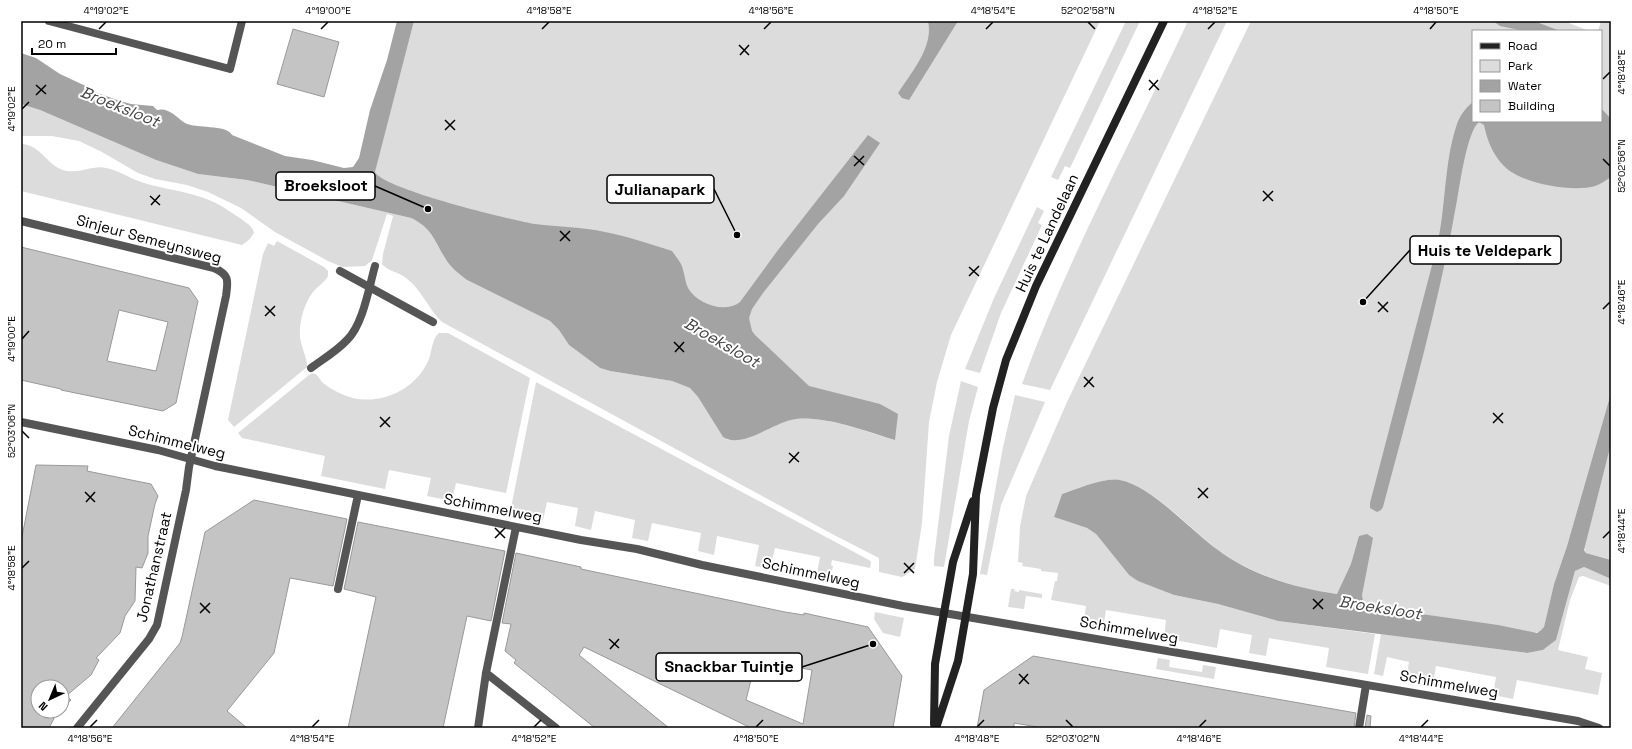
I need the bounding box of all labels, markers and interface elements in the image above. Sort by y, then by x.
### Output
text: 4°19'02"E [83,4,129,17]
text: 4°19'00"E [305,4,351,17]
text: 4°18'58"E [526,4,572,17]
text: 4°18'56"E [749,4,794,17]
text: 4°18'54"E [971,4,1016,17]
text: 52°02'58"N [1061,4,1115,17]
text: 4°18'52"E [1193,4,1238,17]
text: 4°18'50"E [1413,4,1459,17]
scale bar [32,30,116,56]
legend [1472,30,1602,122]
text: 20 m [38,36,66,52]
text: Road [1508,38,1537,54]
text: 4°18'48"E [1615,49,1628,94]
text: Park [1508,58,1533,74]
text: Water [1508,78,1542,94]
water label: Broeksloot [77,81,164,132]
text: 4°19'02"E [5,86,18,132]
text: Building [1508,98,1555,114]
text: 52°02'56"N [1615,139,1628,193]
street label: Huis te Landelaan [1011,171,1082,295]
callout: Broeksloot [276,172,375,200]
text: Broeksloot [284,175,368,196]
callout: Julianapark [607,175,714,203]
text: Julianapark [615,179,705,200]
street label: Sinjeur Semeynsweg [74,210,224,267]
callout: Huis te Veldepark [1410,236,1561,264]
text: Huis te Veldepark [1418,240,1552,261]
text: 4°18'46"E [1615,279,1628,324]
water label: Broeksloot [680,313,764,373]
text: 4°19'00"E [5,316,18,362]
text: 52°03'06"N [5,404,18,458]
street label: Schimmelweg [126,420,228,463]
street label: Schimmelweg [442,489,544,526]
text: 4°18'44"E [1615,508,1628,553]
street label: Jonathanstraat [132,510,175,624]
text: 4°18'58"E [5,545,18,591]
street label: Schimmelweg [760,553,862,592]
water label: Broeksloot [1337,591,1424,625]
street label: Schimmelweg [1078,611,1180,648]
callout: Snackbar Tuintje [656,653,802,681]
text: Snackbar Tuintje [664,656,794,677]
street label: Schimmelweg [1398,665,1500,702]
north arrow [30,679,70,719]
text: N [36,699,51,714]
text: 4°18'56"E [68,732,113,745]
text: 4°18'54"E [290,732,335,745]
text: 4°18'52"E [512,732,557,745]
text: 4°18'50"E [733,732,779,745]
text: 4°18'48"E [955,732,1000,745]
text: 52°03'02"N [1046,732,1100,745]
text: 4°18'46"E [1177,732,1222,745]
text: 4°18'44"E [1399,732,1444,745]

